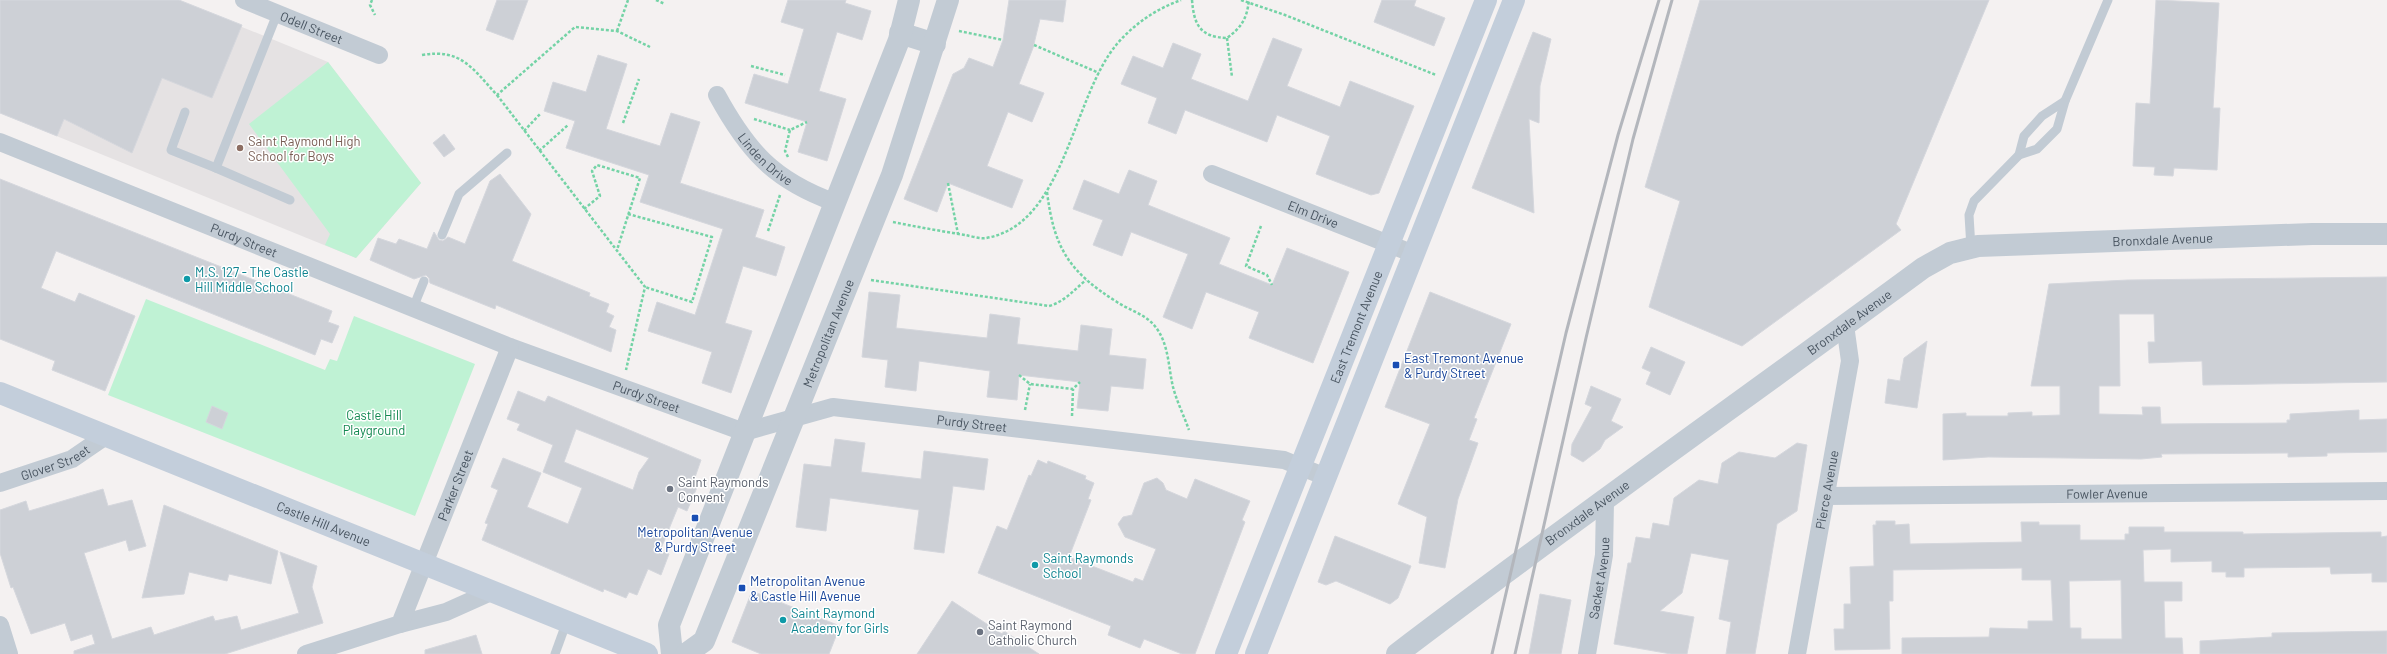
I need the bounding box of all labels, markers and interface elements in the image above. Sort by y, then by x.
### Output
street label: Odell Street [278,8,345,47]
street label: Linden Drive [735,129,796,189]
place label: Saint Raymond High School for Boys [248,133,361,164]
marker: Saint Raymond High School for Boys [235,143,245,153]
street label: Elm Drive [1286,197,1341,231]
street label: Purdy Street [208,220,280,261]
street label: Bronxdale Avenue [2112,230,2213,249]
place label: M.S. 127 - The Castle Hill Middle School [195,264,309,295]
street label: East Tremont Avenue [1326,268,1386,386]
marker: M.S. 127 - The Castle Hill Middle School [182,274,192,284]
street label: Metropolitan Avenue [799,277,857,390]
street label: Bronxdale Avenue [1804,286,1895,358]
place label: East Tremont Avenue & Purdy Street [1404,350,1524,381]
marker: East Tremont Avenue & Purdy Street [1391,360,1401,370]
street label: Purdy Street [611,377,683,416]
park label: Castle Hill Playground [343,407,405,438]
street label: Purdy Street [936,411,1008,435]
street label: Glover Street [19,441,93,484]
street label: Parker Street [434,447,476,523]
street label: Pierce Avenue [1812,449,1842,531]
place label: Saint Raymonds Convent [678,474,768,505]
street label: Bronxdale Avenue [1542,476,1632,549]
marker: Saint Raymonds Convent [665,484,675,494]
street label: Fowler Avenue [2066,485,2148,502]
street label: Castle Hill Avenue [274,497,373,550]
marker: Metropolitan Avenue & Purdy Street [690,513,700,523]
place label: Metropolitan Avenue & Purdy Street [637,524,753,555]
street label: Sacket Avenue [1585,537,1612,620]
place label: Saint Raymonds School [1043,550,1133,581]
marker: Saint Raymonds School [1030,560,1040,570]
place label: Metropolitan Avenue & Castle Hill Avenue [750,573,865,604]
marker: Metropolitan Avenue & Castle Hill Avenue [737,583,747,593]
place label: Saint Raymond Academy for Girls [791,605,889,636]
marker: Saint Raymond Academy for Girls [778,615,788,625]
place label: Saint Raymond Catholic Church [988,617,1077,648]
marker: Saint Raymond Catholic Church [975,627,985,637]

